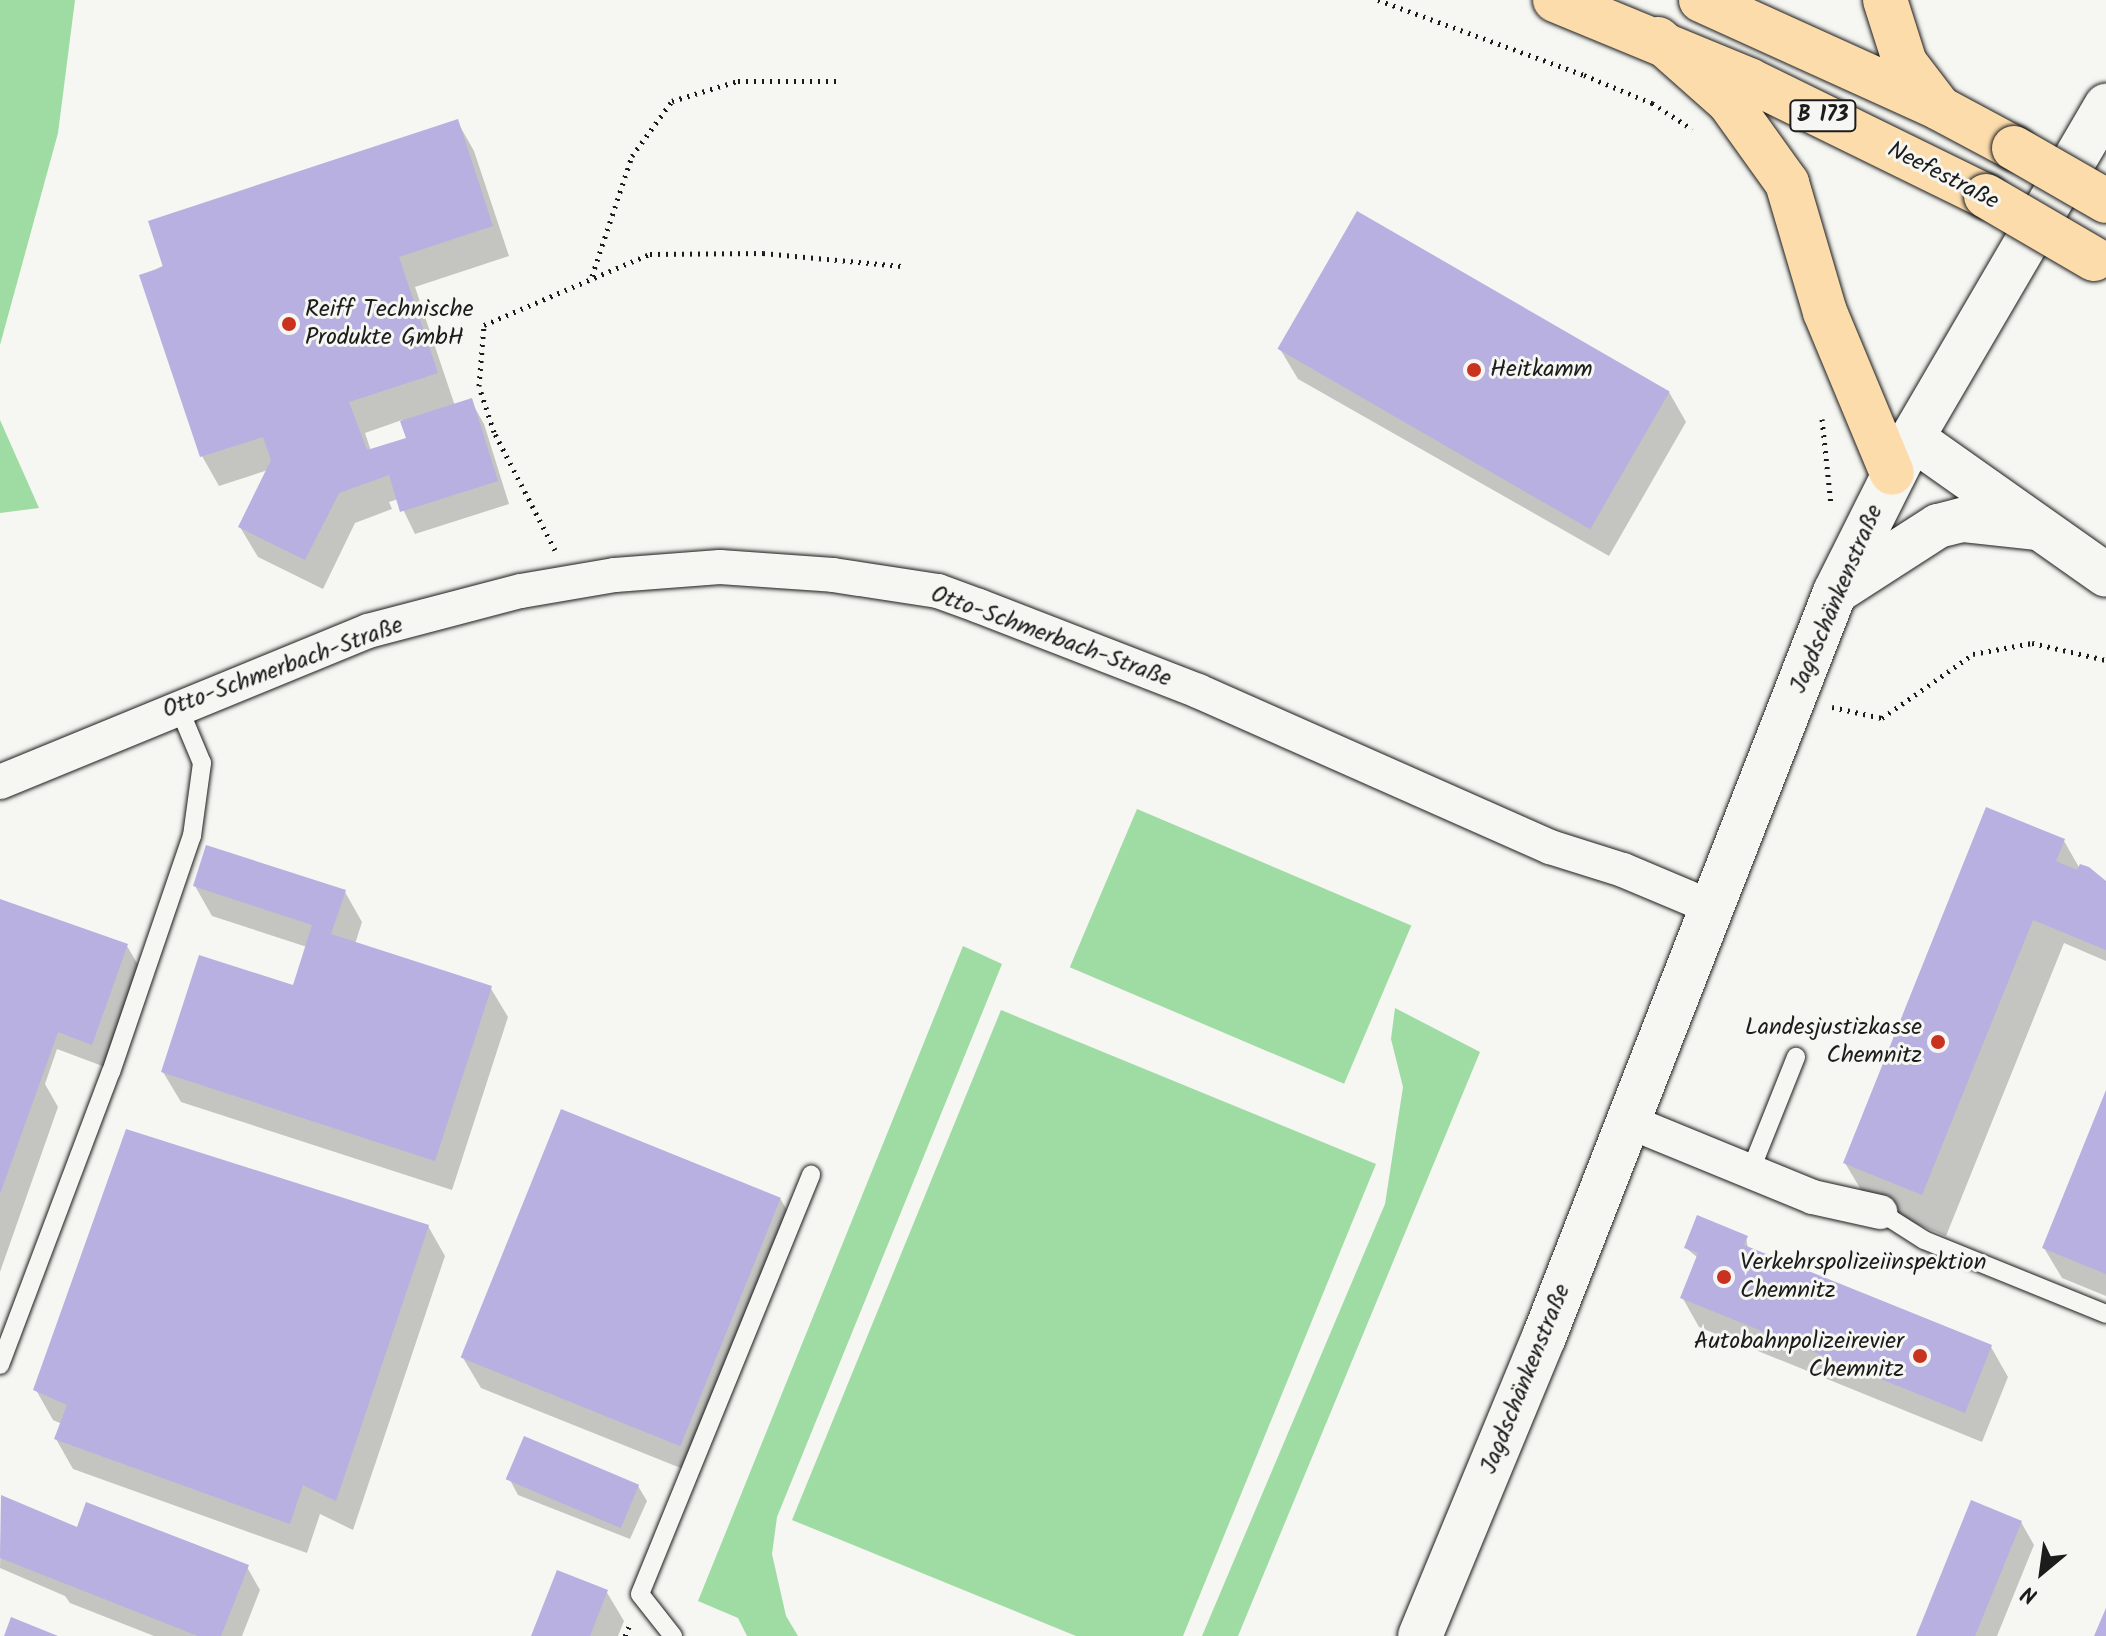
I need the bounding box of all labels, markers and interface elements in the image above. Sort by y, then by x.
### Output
road number: B 173 [1789,98,1857,134]
street label: Neefestraße [1882,136,2004,216]
place label: Reiff Technische Produkte GmbH [305,296,473,352]
marker: Reiff Technische Produkte GmbH [280,315,298,333]
place label: Heitkamm [1490,356,1593,384]
marker: Heitkamm [1465,361,1483,379]
street label: Jagdschänkenstraße [1784,500,1890,698]
street label: Otto-Schmerbach-Straße [927,580,1175,694]
street label: Otto-Schmerbach-Straße [159,611,407,725]
place label: Landesjustizkasse Chemnitz [1745,1014,1922,1070]
marker: Landesjustizkasse Chemnitz [1929,1033,1947,1051]
place label: Verkehrspolizeiinspektion Chemnitz [1740,1249,1987,1305]
marker: Verkehrspolizeiinspektion Chemnitz [1715,1268,1733,1286]
street label: Jagdschänkenstraße [1475,1280,1577,1478]
place label: Autobahnpolizeirevier Chemnitz [1694,1328,1904,1384]
marker: Autobahnpolizeirevier Chemnitz [1911,1347,1929,1365]
north arrow [2002,1532,2082,1612]
text: N [2016,1575,2045,1612]

